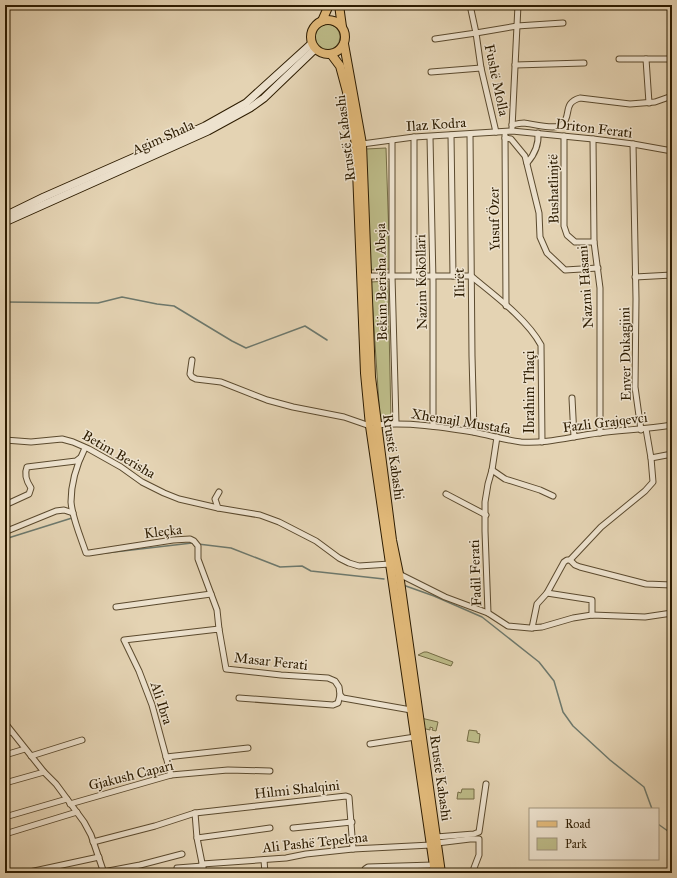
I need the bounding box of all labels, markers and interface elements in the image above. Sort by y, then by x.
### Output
street label: Fushë Molla [481,43,512,118]
street label: Rrustë Kabashi [332,94,359,182]
street label: Ilaz Kodra [405,114,467,135]
street label: Driton Ferati [554,115,634,142]
street label: Agim Shala [129,116,197,159]
street label: Bushatlinjtë [544,154,563,224]
street label: Yusuf Özer [483,186,504,251]
street label: Bekim Berisha Abeja [372,223,391,341]
street label: Nazim Kokollari [412,234,431,330]
street label: Nazmi Hasani [574,245,597,329]
street label: Ilirët [451,268,468,298]
street label: Enver Dukagjini [616,307,635,401]
street label: Ibrahim Thaçi [521,350,538,434]
street label: Xhemajl Mustafa [410,405,512,438]
street label: Fazli Grajqevci [562,409,649,437]
street label: Rrustë Kabashi [379,413,408,501]
street label: Betim Berisha [79,427,158,482]
street label: Kleçka [143,521,183,542]
street label: Fadil Ferati [466,539,485,607]
street label: Masar Ferati [233,649,309,674]
street label: Ali Ibra [146,679,176,727]
street label: Rrustë Kabashi [426,734,455,822]
street label: Gjakush Capari [87,757,175,794]
street label: Hilmi Shalqini [253,777,341,803]
legend [529,808,659,860]
text: Road [565,817,591,831]
street label: Ali Pashë Tepelena [261,829,369,857]
text: Park [565,837,587,851]

